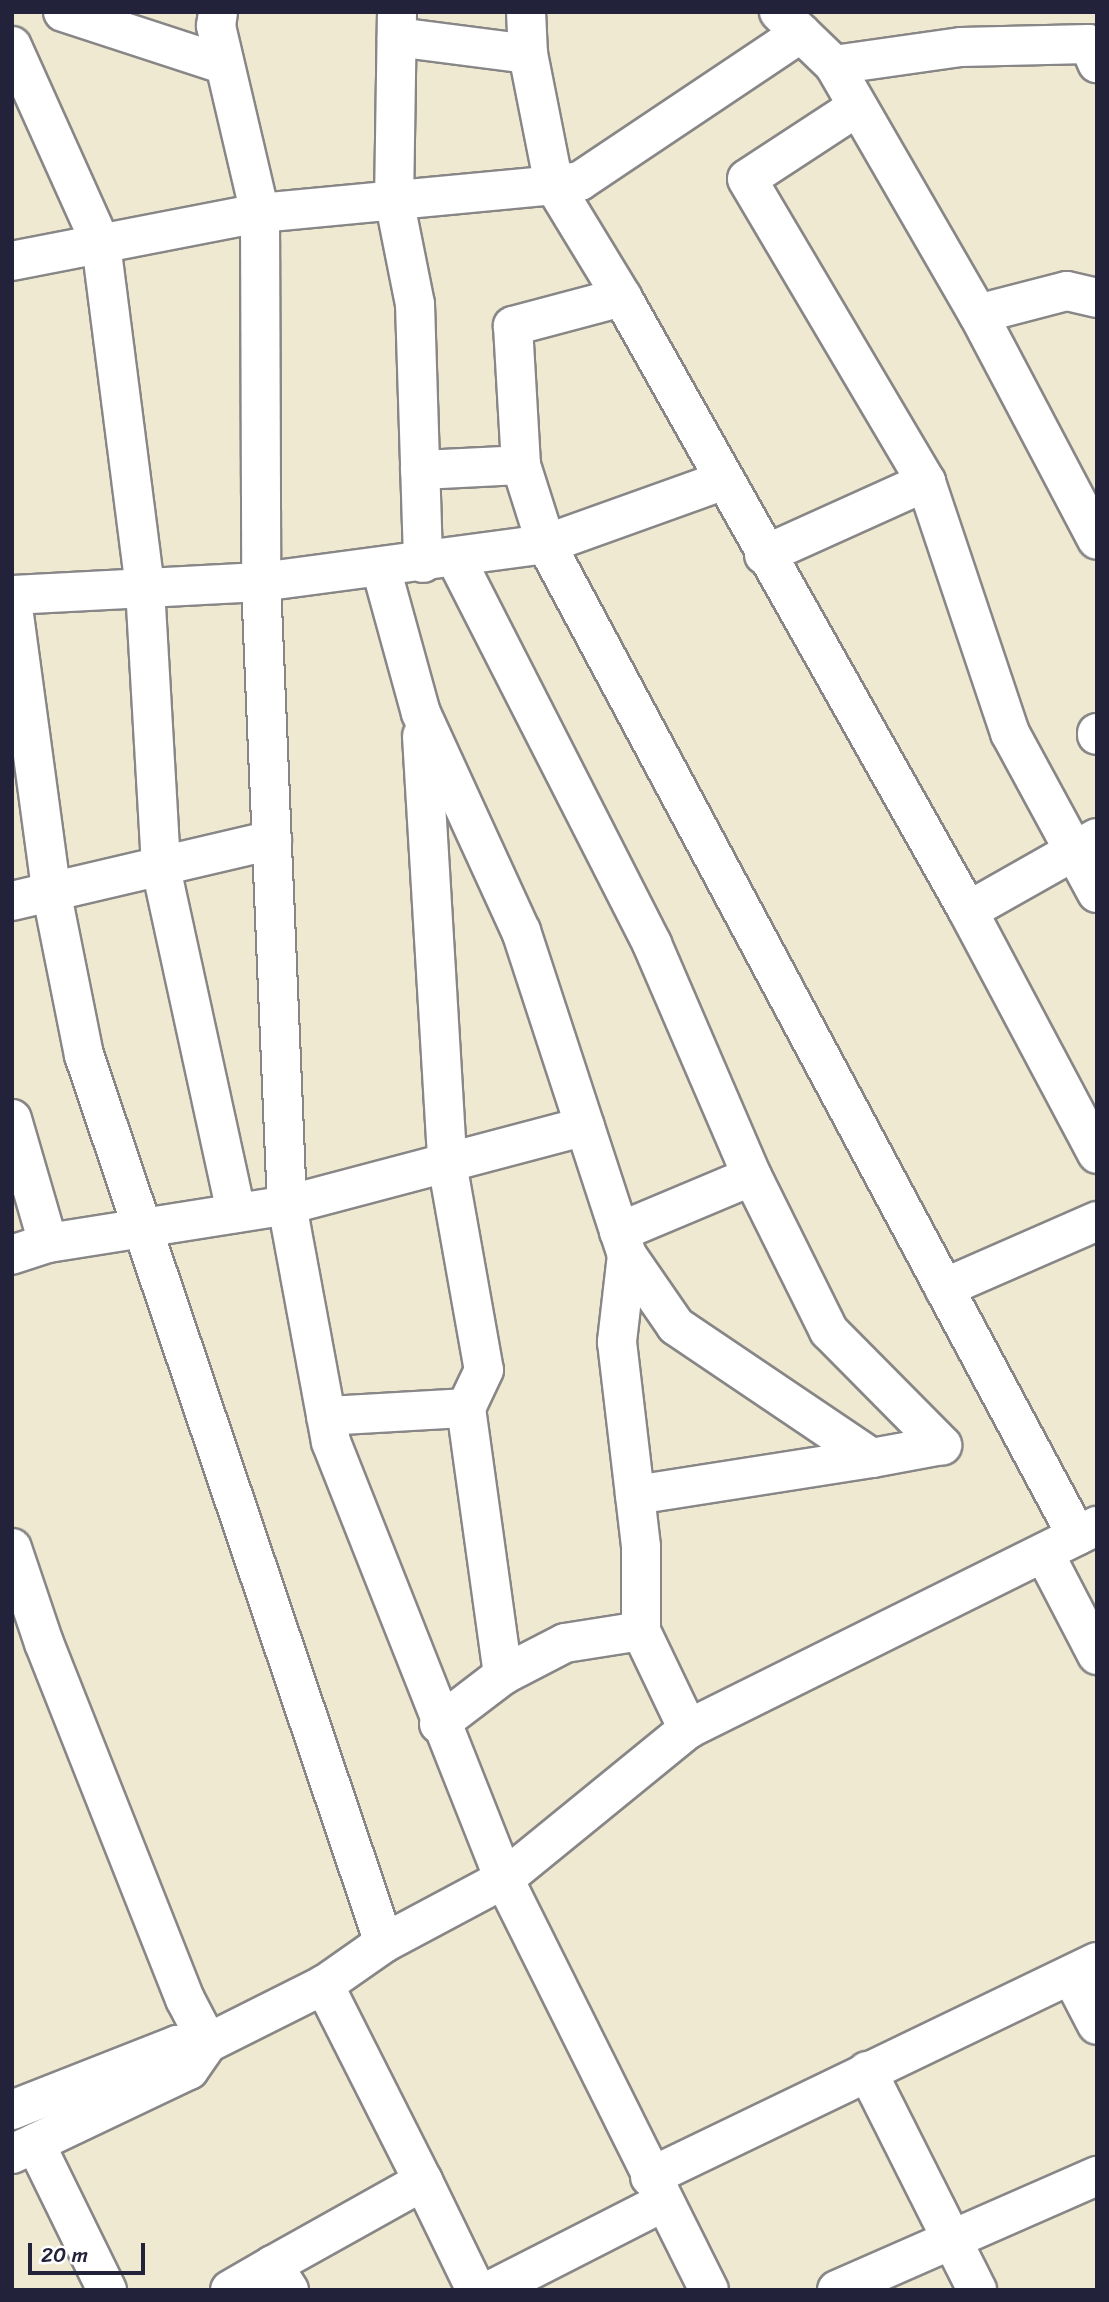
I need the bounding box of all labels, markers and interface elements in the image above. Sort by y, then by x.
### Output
scale bar [32,2228,149,2272]
text: 20 m [41,2236,88,2274]

